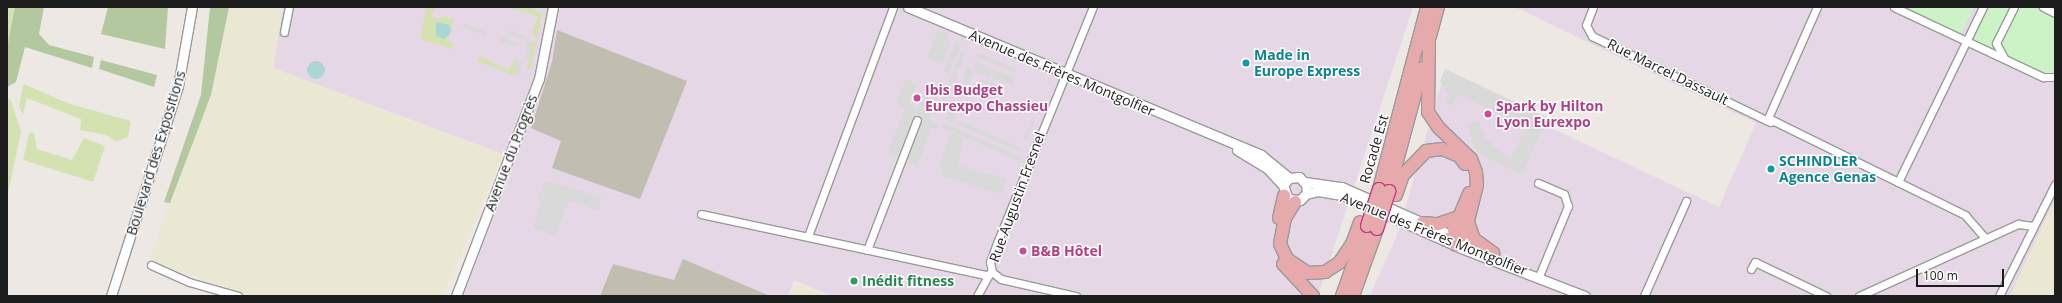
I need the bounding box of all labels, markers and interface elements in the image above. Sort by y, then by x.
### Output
street label: Avenue des Frères Montgolfier [967,26,1157,120]
street label: Rue Marcel Dassault [1605,35,1731,109]
place label: Made in Europe Express [1254,47,1360,80]
marker: Made in Europe Express [1241,58,1251,68]
street label: Boulevard des Expositions [123,69,189,237]
place label: Ibis Budget Eurexpo Chassieu [925,82,1048,114]
street label: Avenue du Progrès [481,92,541,214]
marker: Ibis Budget Eurexpo Chassieu [912,93,922,103]
place label: Spark by Hilton Lyon Eurexpo [1496,98,1603,130]
marker: Spark by Hilton Lyon Eurexpo [1483,109,1493,119]
street label: Rocade Est [1356,113,1392,185]
street label: Rue Augustin Fresnel [986,130,1048,264]
place label: SCHINDLER Agence Genas [1779,153,1876,186]
marker: SCHINDLER Agence Genas [1766,164,1776,174]
street label: Avenue des Frères Montgolfier [1338,189,1530,279]
place label: B&B Hôtel [1031,243,1102,259]
marker: B&B Hôtel [1018,246,1028,256]
scale bar [1918,261,2006,287]
text: 100 m [1923,267,1958,284]
place label: Inédit fitness [862,273,954,289]
marker: Inédit fitness [849,276,859,286]

